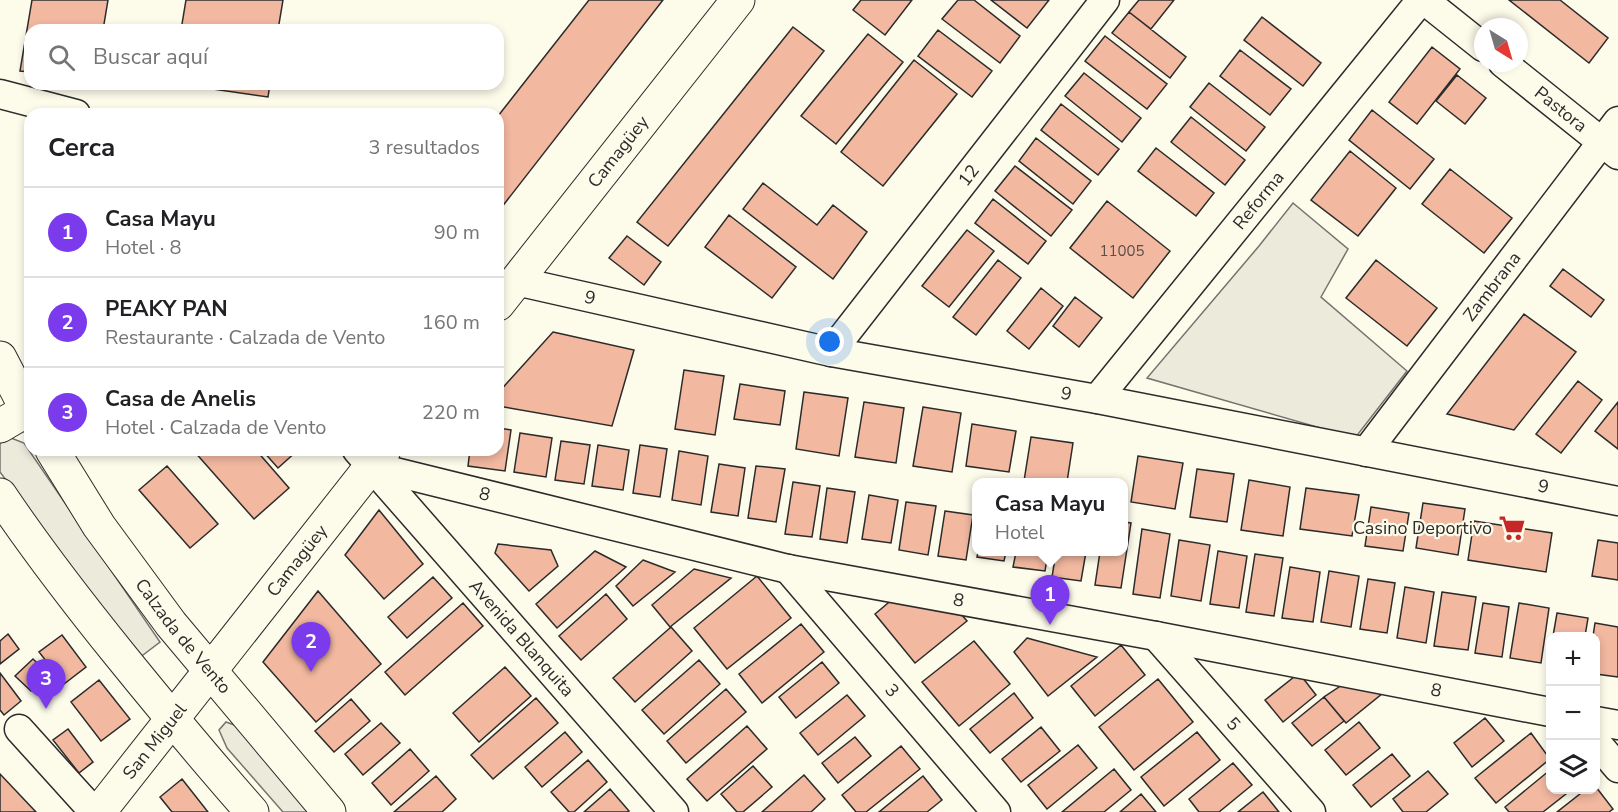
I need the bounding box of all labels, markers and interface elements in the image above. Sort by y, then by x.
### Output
north arrow [1474,18,1528,72]
search box [24,24,504,90]
icon: search [45,41,78,74]
text: Buscar aquí [93,42,208,72]
street label: Pastora [1529,81,1592,138]
street label: Camagüey [582,110,655,193]
text: Cerca [48,130,115,165]
text: 3 resultados [369,134,480,161]
street label: 12 [952,159,985,191]
street label: Reforma [1227,166,1289,234]
text: Casa Mayu [105,204,216,234]
text: 1 [62,219,74,246]
text: 90 m [434,219,480,246]
text: Hotel · 8 [105,234,182,261]
house number: 11005 [1099,241,1145,261]
street label: Zambrana [1458,247,1526,326]
street label: 9 [582,285,598,311]
text: PEAKY PAN [105,294,228,324]
text: 2 [62,309,74,336]
text: 160 m [422,309,480,336]
text: Restaurante · Calzada de Vento [105,324,385,351]
your location [815,327,844,356]
street label: 9 [1059,381,1074,406]
text: Casa de Anelis [105,384,256,414]
text: 3 [62,399,74,426]
text: 220 m [422,399,480,426]
text: Hotel · Calzada de Vento [105,414,326,441]
street label: 9 [1536,474,1551,499]
popup [972,478,1128,556]
street label: 8 [476,481,493,507]
text: Casa Mayu [995,489,1105,519]
supermarket icon: Casino Deportivo [1497,513,1527,543]
place label: Casino Deportivo [1353,516,1492,540]
street label: Camagüey [261,519,333,602]
text: Hotel [995,519,1044,546]
street label: Calzada de Vento [130,574,237,699]
street label: Avenida Blanquita [464,574,580,702]
pin: 1 [1030,576,1070,625]
street label: 8 [951,587,966,613]
pin: 2 [292,622,330,672]
map controls [1546,632,1600,794]
button: + [1546,632,1600,686]
pin: 3 [26,660,66,709]
street label: 8 [1429,677,1444,703]
street label: 3 [879,679,905,702]
button: − [1546,686,1600,740]
street label: San Miguel [117,698,193,784]
street label: 5 [1221,712,1246,736]
button: layers [1546,740,1600,794]

